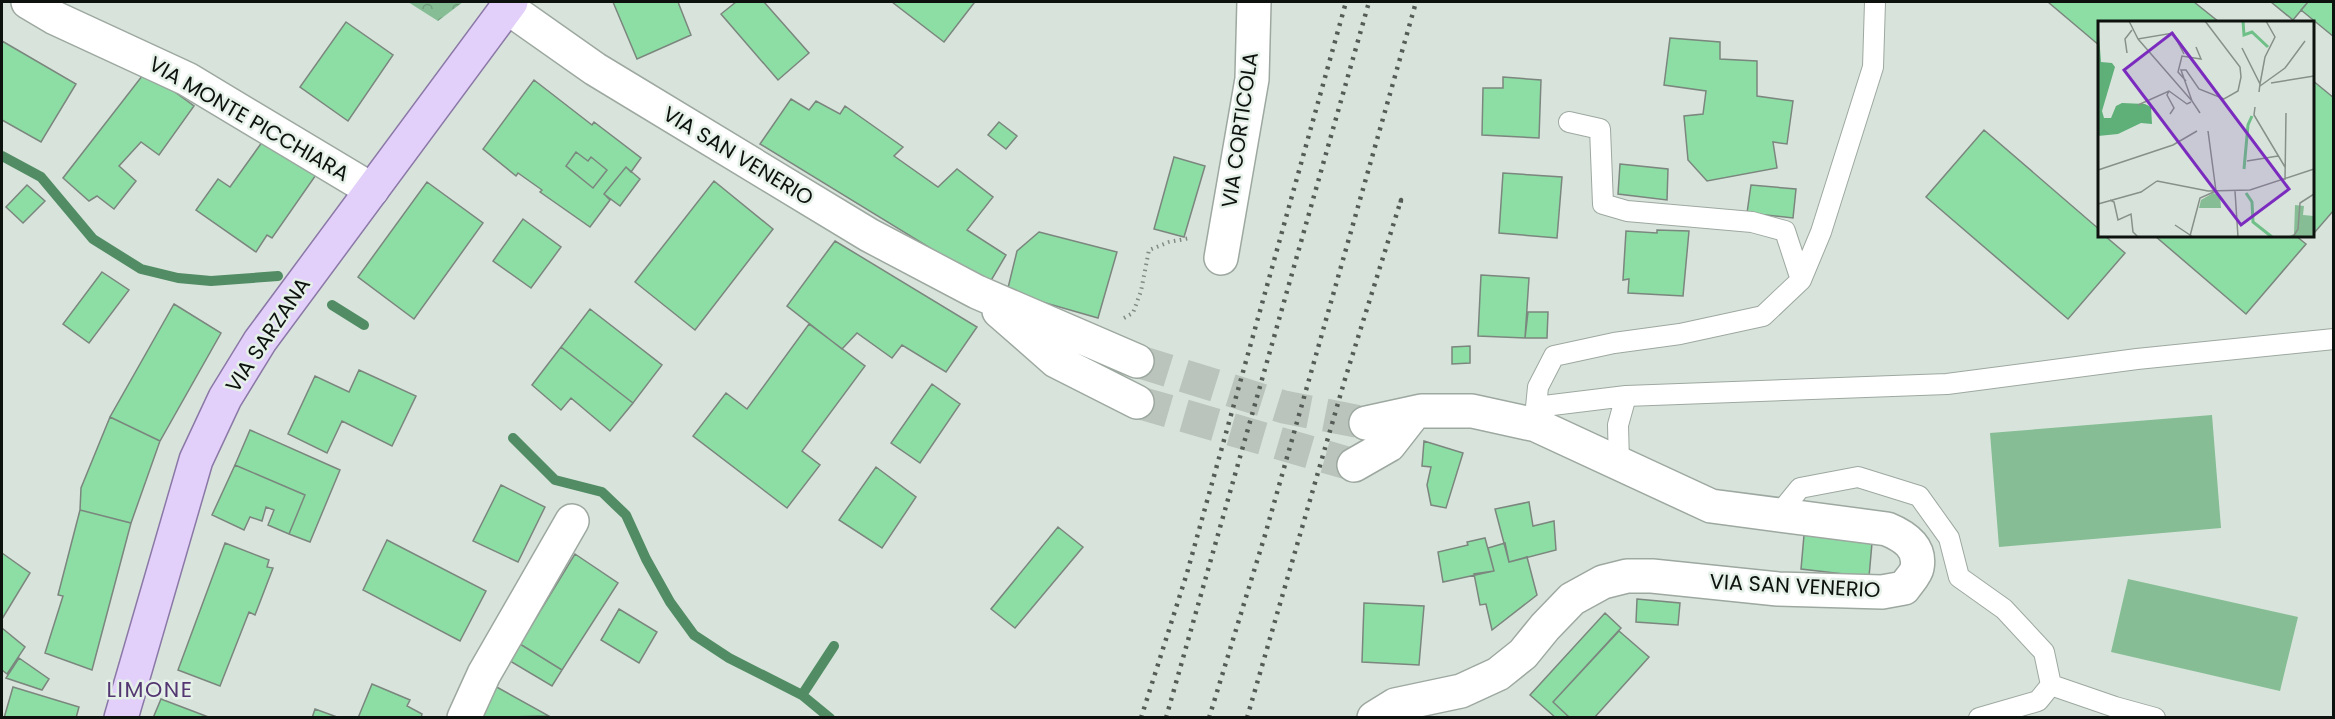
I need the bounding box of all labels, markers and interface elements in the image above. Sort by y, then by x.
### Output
inset map [2098,21,2314,237]
street label: VIA MONTE PICCHIARA [144,49,355,188]
street label: VIA CORTICOLA [1214,50,1265,210]
street label: VIA SAN VENERIO [658,99,819,212]
street label: VIA SARZANA [218,272,317,398]
street label: VIA SAN VENERIO [1709,567,1881,604]
district label: LIMONE [107,674,193,705]

